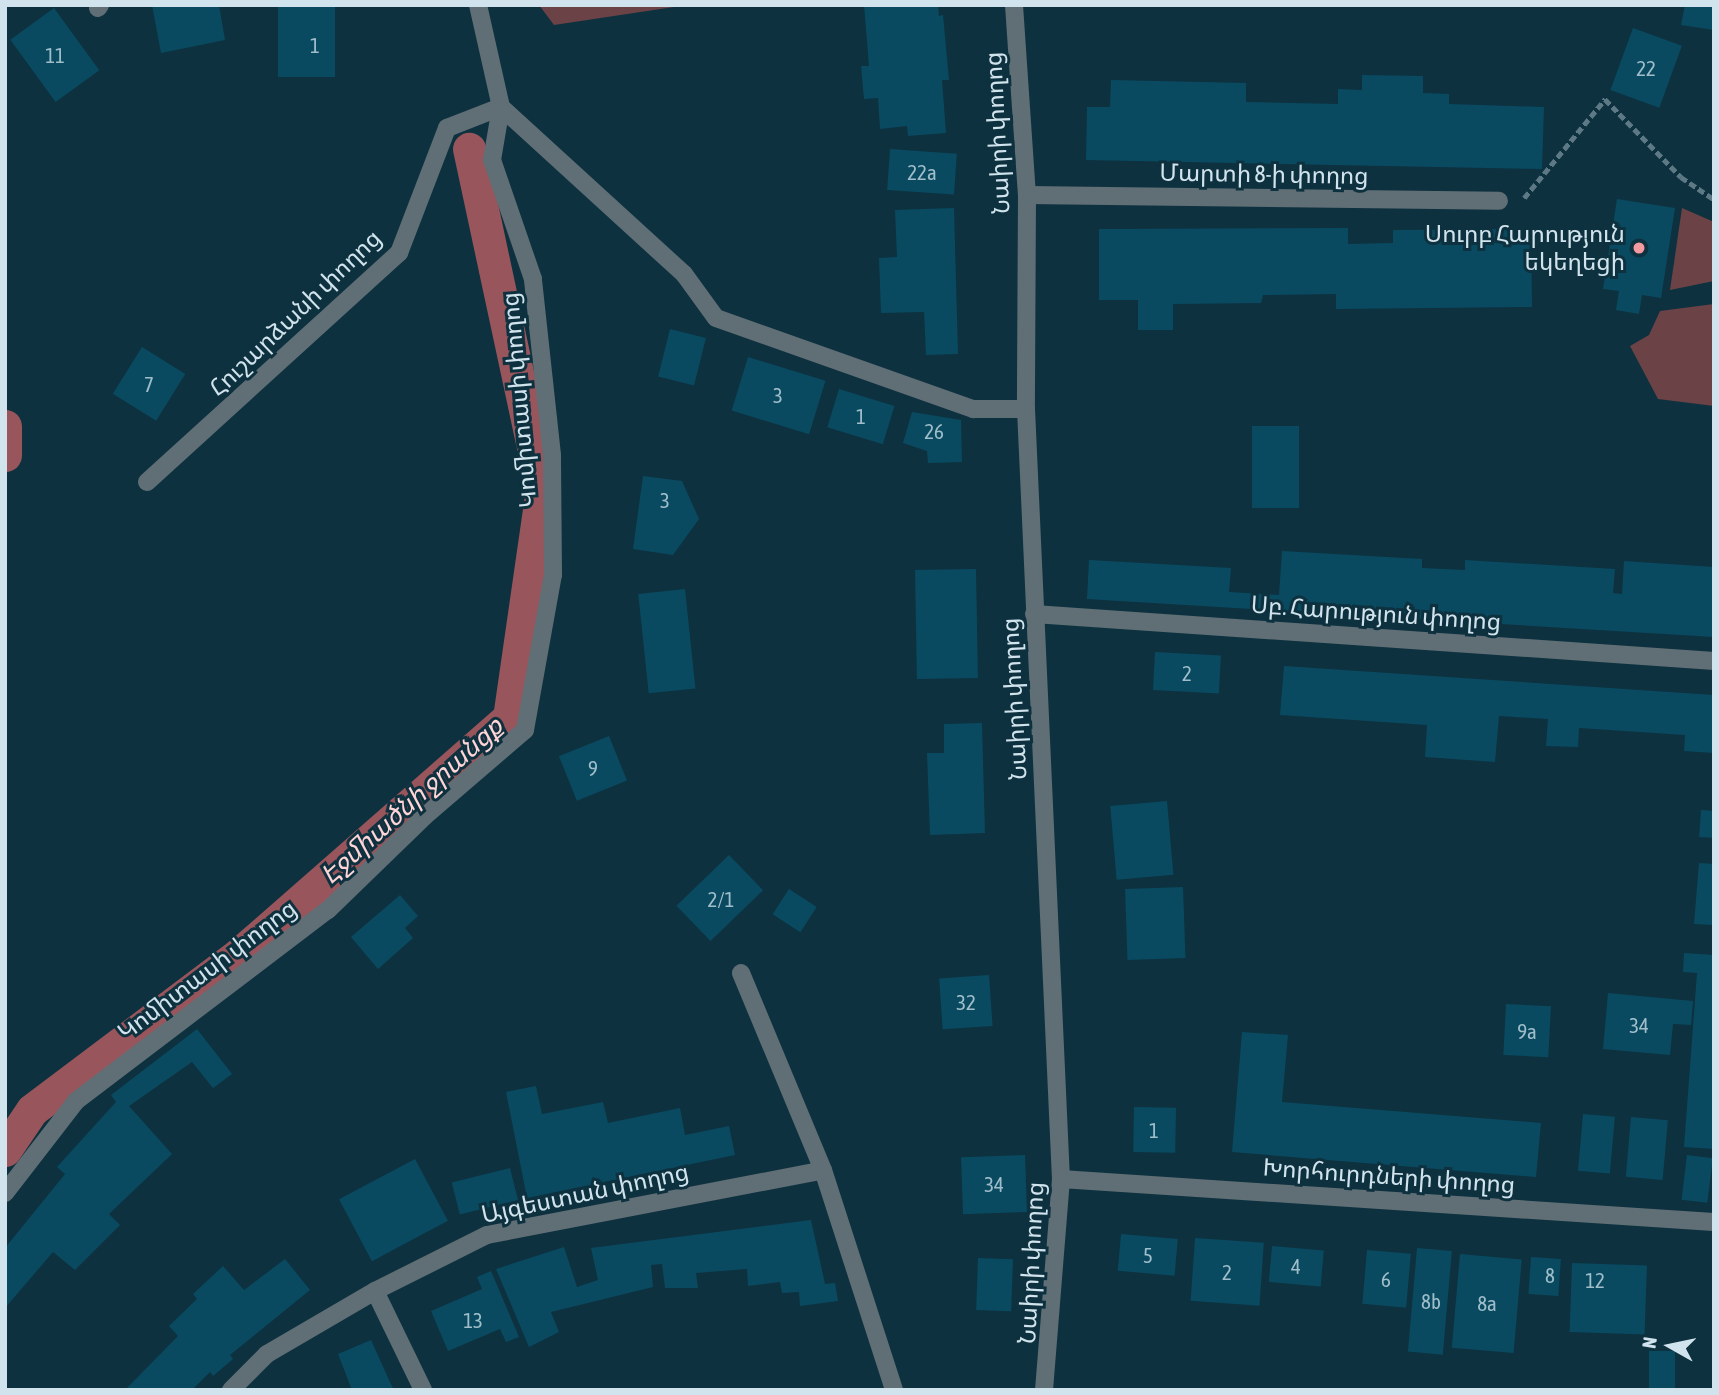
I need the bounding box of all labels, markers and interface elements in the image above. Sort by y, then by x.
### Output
house number: 1 [310,32,320,58]
house number: 11 [45,42,65,68]
street label: Նաիրի փողոց [978,51,1016,215]
house number: 22 [1636,55,1656,81]
street label: Մարտի 8-ի փողոց [1159,158,1369,190]
house number: 22a [907,159,937,185]
place label: Սուրբ Հարություն եկեղեցի [1425,220,1625,276]
street label: Հուշարձանի փողոց [203,223,387,403]
marker: Սուրբ Հարություն եկեղեցի [1631,240,1647,256]
street label: Կոմիտասի փողոց [495,291,543,509]
house number: 7 [144,371,154,397]
house number: 3 [773,382,783,408]
house number: 1 [856,403,866,429]
house number: 26 [924,418,944,444]
house number: 3 [660,487,670,513]
street label: Սբ. Հարություն փողոց [1250,590,1502,636]
street label: Նաիրի փողոց [995,617,1033,781]
house number: 2 [1182,660,1192,686]
water label: Էջմիածնի ջրանցք [314,711,510,891]
house number: 9 [588,755,598,781]
house number: 2/1 [708,886,734,912]
street label: Կոմիտասի փողոց [112,893,302,1047]
house number: 32 [956,989,976,1015]
house number: 34 [1629,1012,1649,1038]
house number: 9a [1517,1018,1537,1044]
house number: 1 [1149,1117,1159,1143]
street label: Խորհուրդների փողոց [1262,1153,1516,1199]
street label: Այգեստան փողոց [479,1157,691,1229]
house number: 34 [984,1171,1004,1197]
street label: Նաիրի փողոց [1012,1181,1050,1345]
house number: 5 [1143,1242,1153,1268]
house number: 4 [1291,1253,1301,1279]
house number: 2 [1222,1259,1232,1285]
house number: 8 [1545,1262,1555,1288]
house number: 6 [1381,1266,1391,1292]
house number: 12 [1585,1267,1605,1293]
house number: 8b [1421,1288,1441,1314]
house number: 8a [1477,1290,1497,1316]
house number: 13 [463,1307,483,1333]
north arrow [1635,1311,1705,1381]
text: N [1638,1335,1661,1350]

